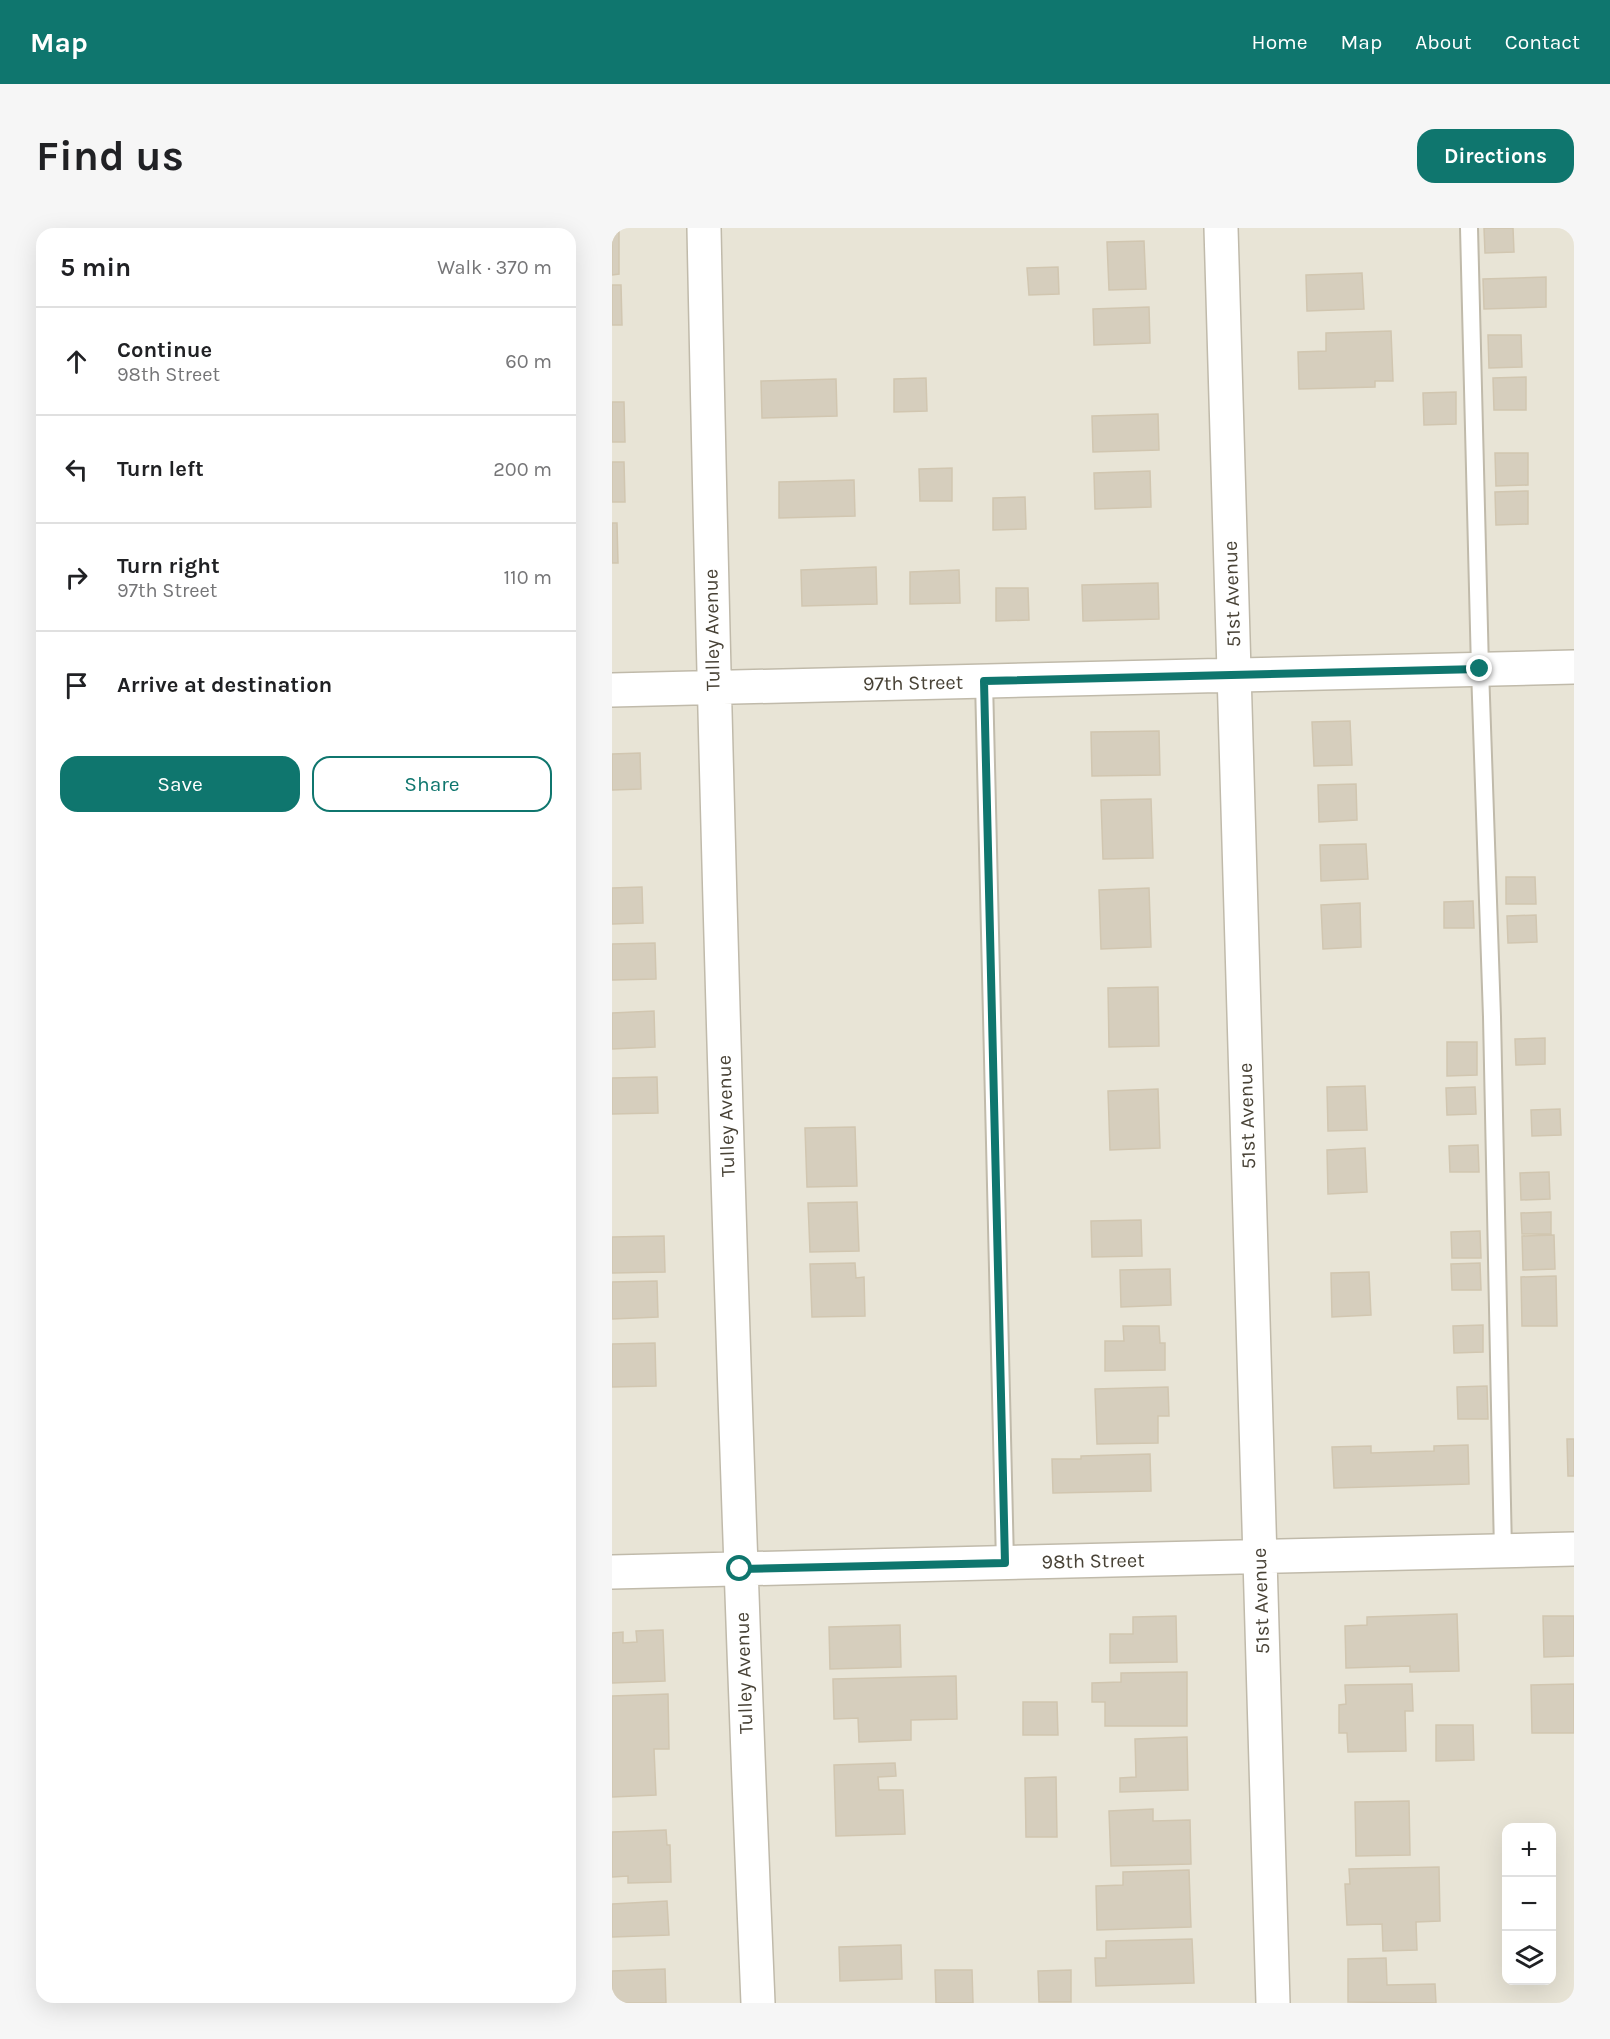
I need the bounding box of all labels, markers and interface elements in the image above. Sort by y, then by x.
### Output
text: Map [30,26,88,59]
text: Home [1252,30,1308,54]
text: Map [1341,30,1382,54]
text: About [1415,30,1472,54]
text: Contact [1505,30,1580,54]
button: Directions [1417,129,1574,183]
text: Find us [36,131,184,181]
text: 5 min [60,252,131,283]
text: Walk · 370 m [437,256,552,279]
text: Continue [117,337,212,363]
icon: ahead [60,345,93,378]
text: 60 m [505,350,552,373]
text: 98th Street [117,363,220,386]
icon: left [60,453,93,486]
text: Turn left [117,456,204,482]
text: 200 m [493,458,552,481]
street label: 51st Avenue [1219,540,1245,648]
text: Turn right [117,553,220,579]
icon: right [60,561,93,594]
text: 110 m [503,566,552,589]
street label: Tulley Avenue [699,569,725,691]
text: 97th Street [117,579,217,602]
route end [1466,655,1492,681]
icon: arrive [60,669,93,702]
street label: 97th Street [863,671,964,695]
text: Arrive at destination [117,672,332,698]
button: Save [60,756,300,812]
button: Share [312,756,552,812]
street label: Tulley Avenue [712,1055,740,1177]
street label: 51st Avenue [1234,1062,1260,1170]
street label: 51st Avenue [1248,1547,1274,1655]
street label: 98th Street [1041,1549,1145,1573]
route start [726,1555,752,1581]
street label: Tulley Avenue [730,1612,758,1734]
map controls [1502,1823,1556,1985]
button: + [1502,1823,1556,1877]
button: − [1502,1877,1556,1931]
button: layers [1502,1931,1556,1985]

